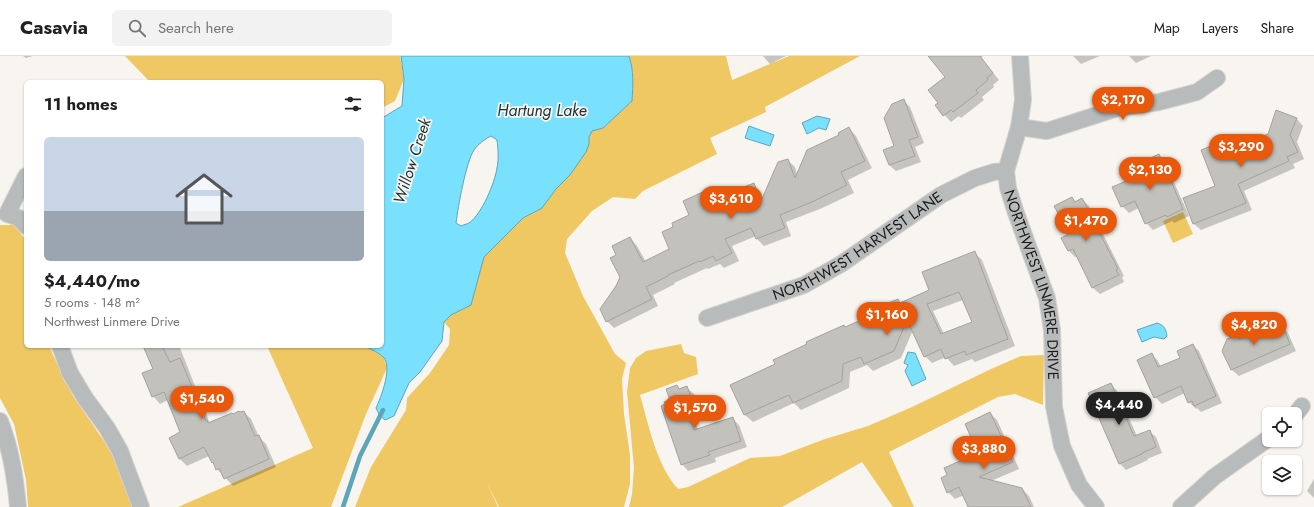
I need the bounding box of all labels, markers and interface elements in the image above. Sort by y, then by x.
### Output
search box [112,10,392,46]
text: Casavia [20,14,88,41]
icon: search [126,17,148,39]
text: Search here [158,17,234,39]
text: Map [1154,18,1180,38]
text: Layers [1202,18,1238,38]
text: Share [1260,18,1294,38]
pin: $2,170 [1090,87,1156,121]
text: $2,170 [1101,90,1145,109]
text: 11 homes [44,92,118,116]
icon: filters [342,93,364,115]
water label: Hartung Lake [497,99,587,122]
water label: Willow Creek [387,114,437,207]
pin: $3,290 [1208,134,1274,168]
text: $3,290 [1218,137,1264,156]
pin: $2,130 [1117,157,1183,191]
text: $2,130 [1128,160,1172,179]
icon: home [168,163,240,235]
pin: $3,610 [698,186,764,220]
street label: NORTHWEST HARVEST LANE [770,186,947,306]
street label: NORTHWEST LINMERE DRIVE [998,187,1064,380]
text: $3,610 [709,189,753,208]
pin: $1,470 [1053,208,1119,242]
text: $1,470 [1064,211,1108,230]
text: $4,440/mo [44,269,140,293]
text: 5 rooms · 148 m² [44,293,140,312]
pin: $1,160 [854,302,920,336]
text: $1,160 [866,305,908,324]
text: Northwest Linmere Drive [44,312,180,331]
pin: $4,820 [1221,312,1287,346]
text: $4,820 [1231,315,1277,334]
pin: $1,540 [169,386,235,420]
text: $1,540 [180,389,224,408]
pin: $4,440 [1086,392,1152,426]
pin: $1,570 [662,395,728,429]
text: $4,440 [1095,395,1143,414]
text: $1,570 [673,398,717,417]
map controls [1262,407,1302,495]
button: locate [1262,407,1302,447]
pin: $3,880 [951,436,1017,470]
text: $3,880 [961,439,1007,458]
button: layers [1262,455,1302,495]

